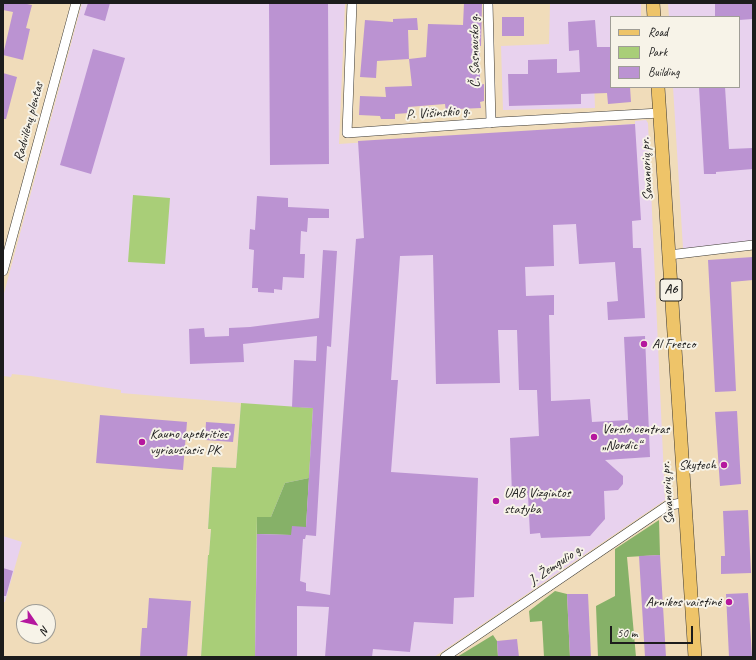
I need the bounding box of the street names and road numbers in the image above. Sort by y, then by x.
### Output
street label: Č. Sasnausko g. [466,14,484,88]
street label: Radvilėnų plentas [10,80,48,164]
street label: P. Višinskio g. [405,102,471,124]
street label: Savanorių pr. [637,137,657,201]
road number: A6 [660,279,682,301]
street label: Savanorių pr. [657,461,679,525]
street label: J. Žemgulio g. [526,541,586,589]

